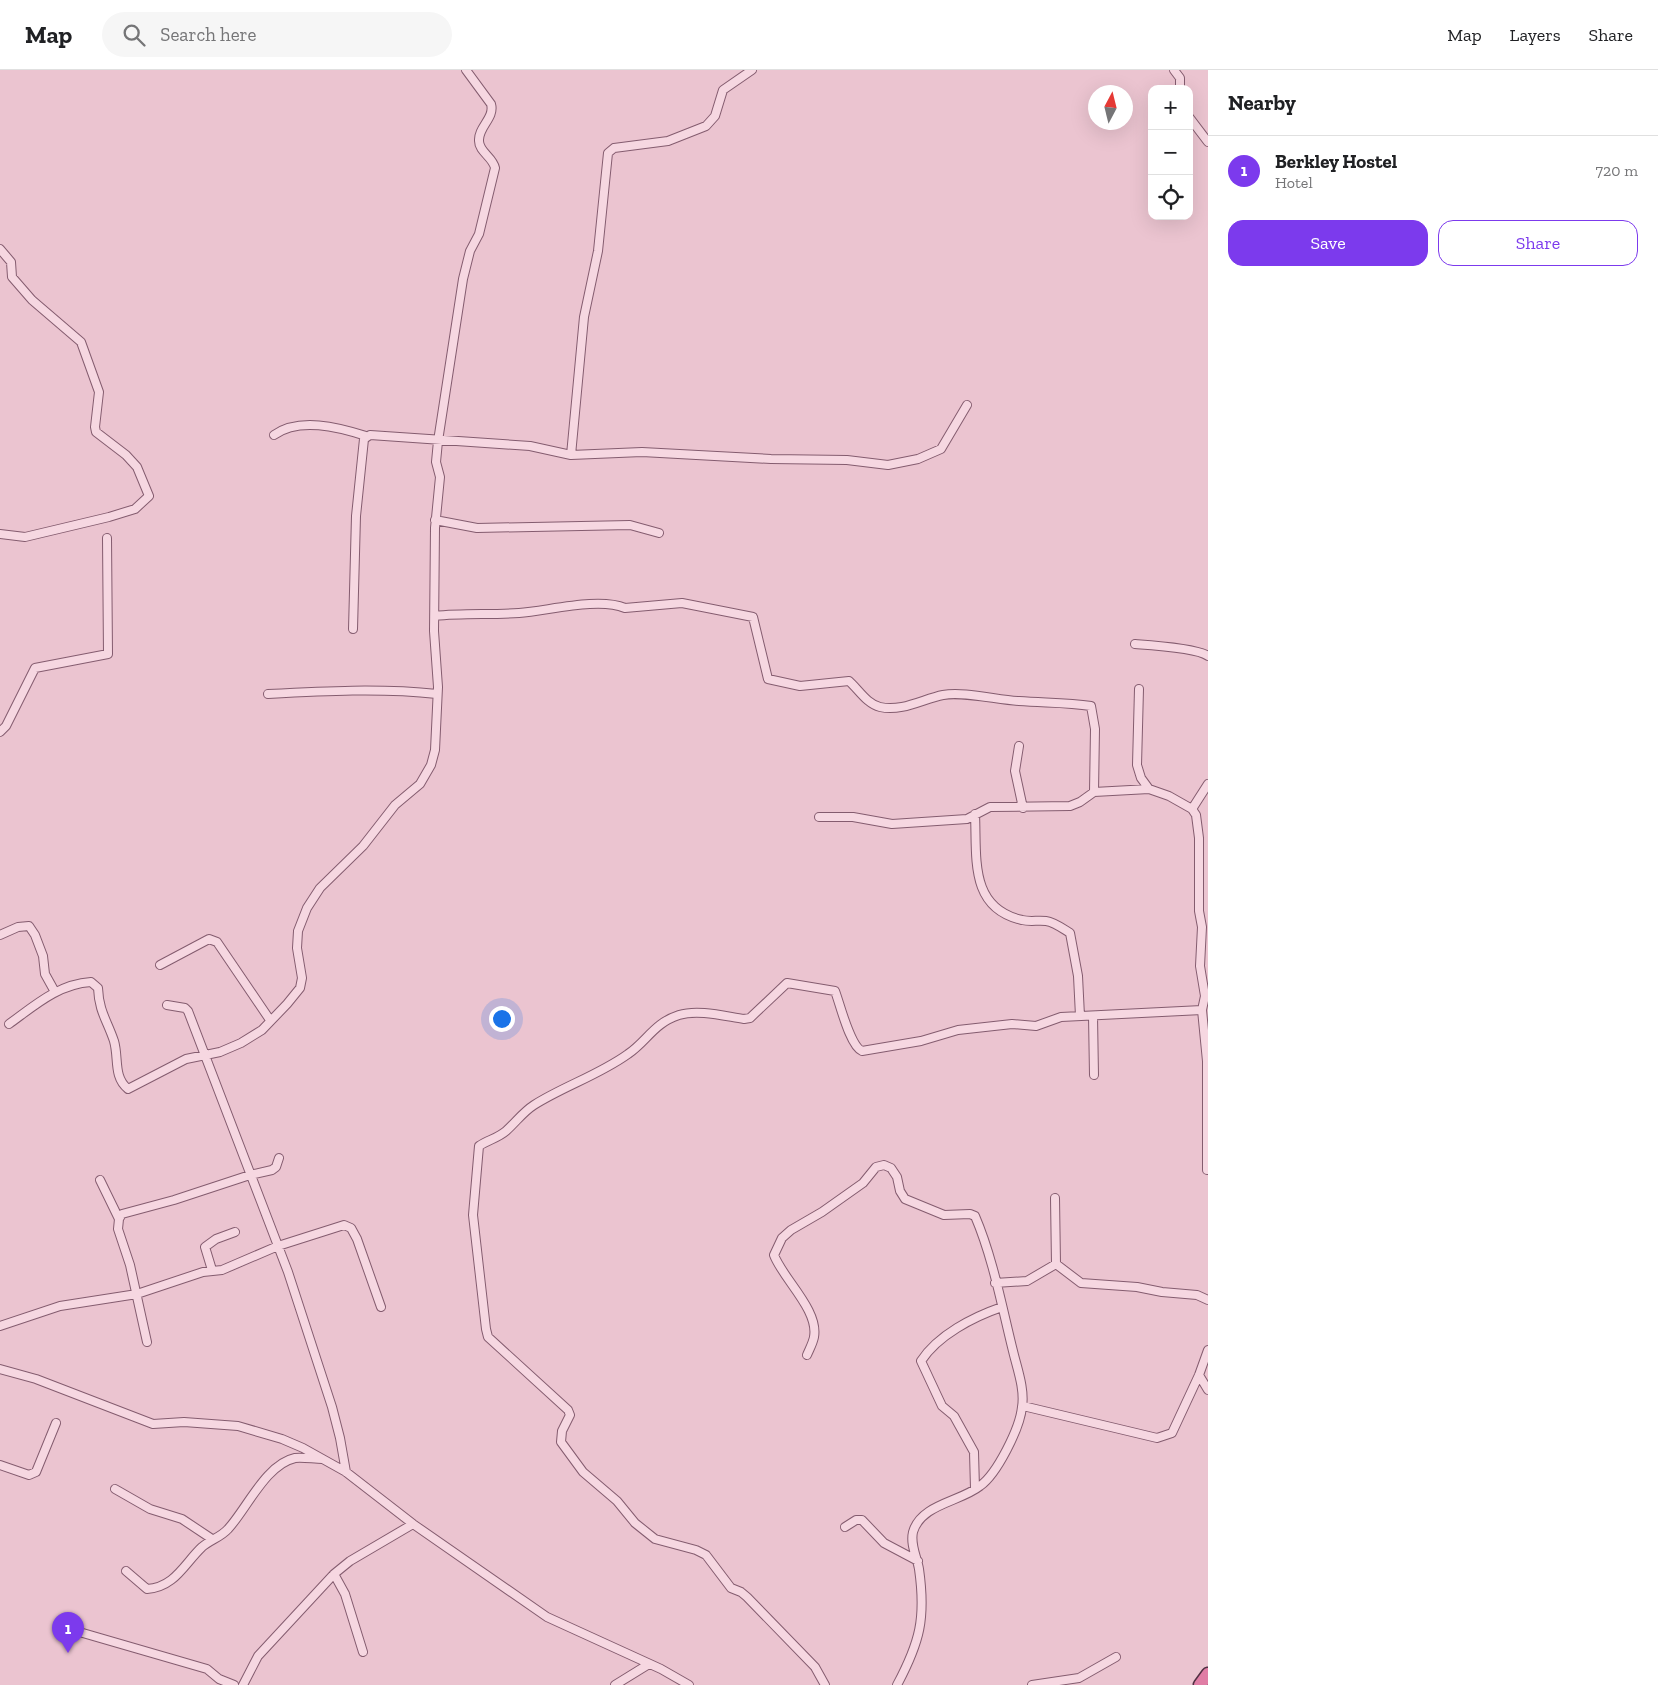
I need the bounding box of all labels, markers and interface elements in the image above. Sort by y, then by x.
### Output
search box [102,12,452,57]
text: Map [25,20,72,49]
icon: search [120,21,148,49]
text: Search here [160,23,257,46]
text: Map [1447,24,1482,46]
text: Layers [1510,24,1561,46]
text: Share [1589,24,1633,46]
north arrow [1088,85,1133,130]
map controls [1148,85,1193,220]
button: + [1148,85,1193,130]
text: Nearby [1228,90,1296,115]
button: − [1148,130,1193,175]
text: Berkley Hostel [1275,150,1397,173]
text: 1 [1241,161,1247,180]
text: 720 m [1596,161,1638,180]
text: Hotel [1275,173,1313,192]
button: locate [1148,175,1193,220]
button: Save [1228,220,1428,266]
button: Share [1438,220,1638,266]
your location [489,1006,515,1032]
pin: 1 [52,1612,84,1653]

